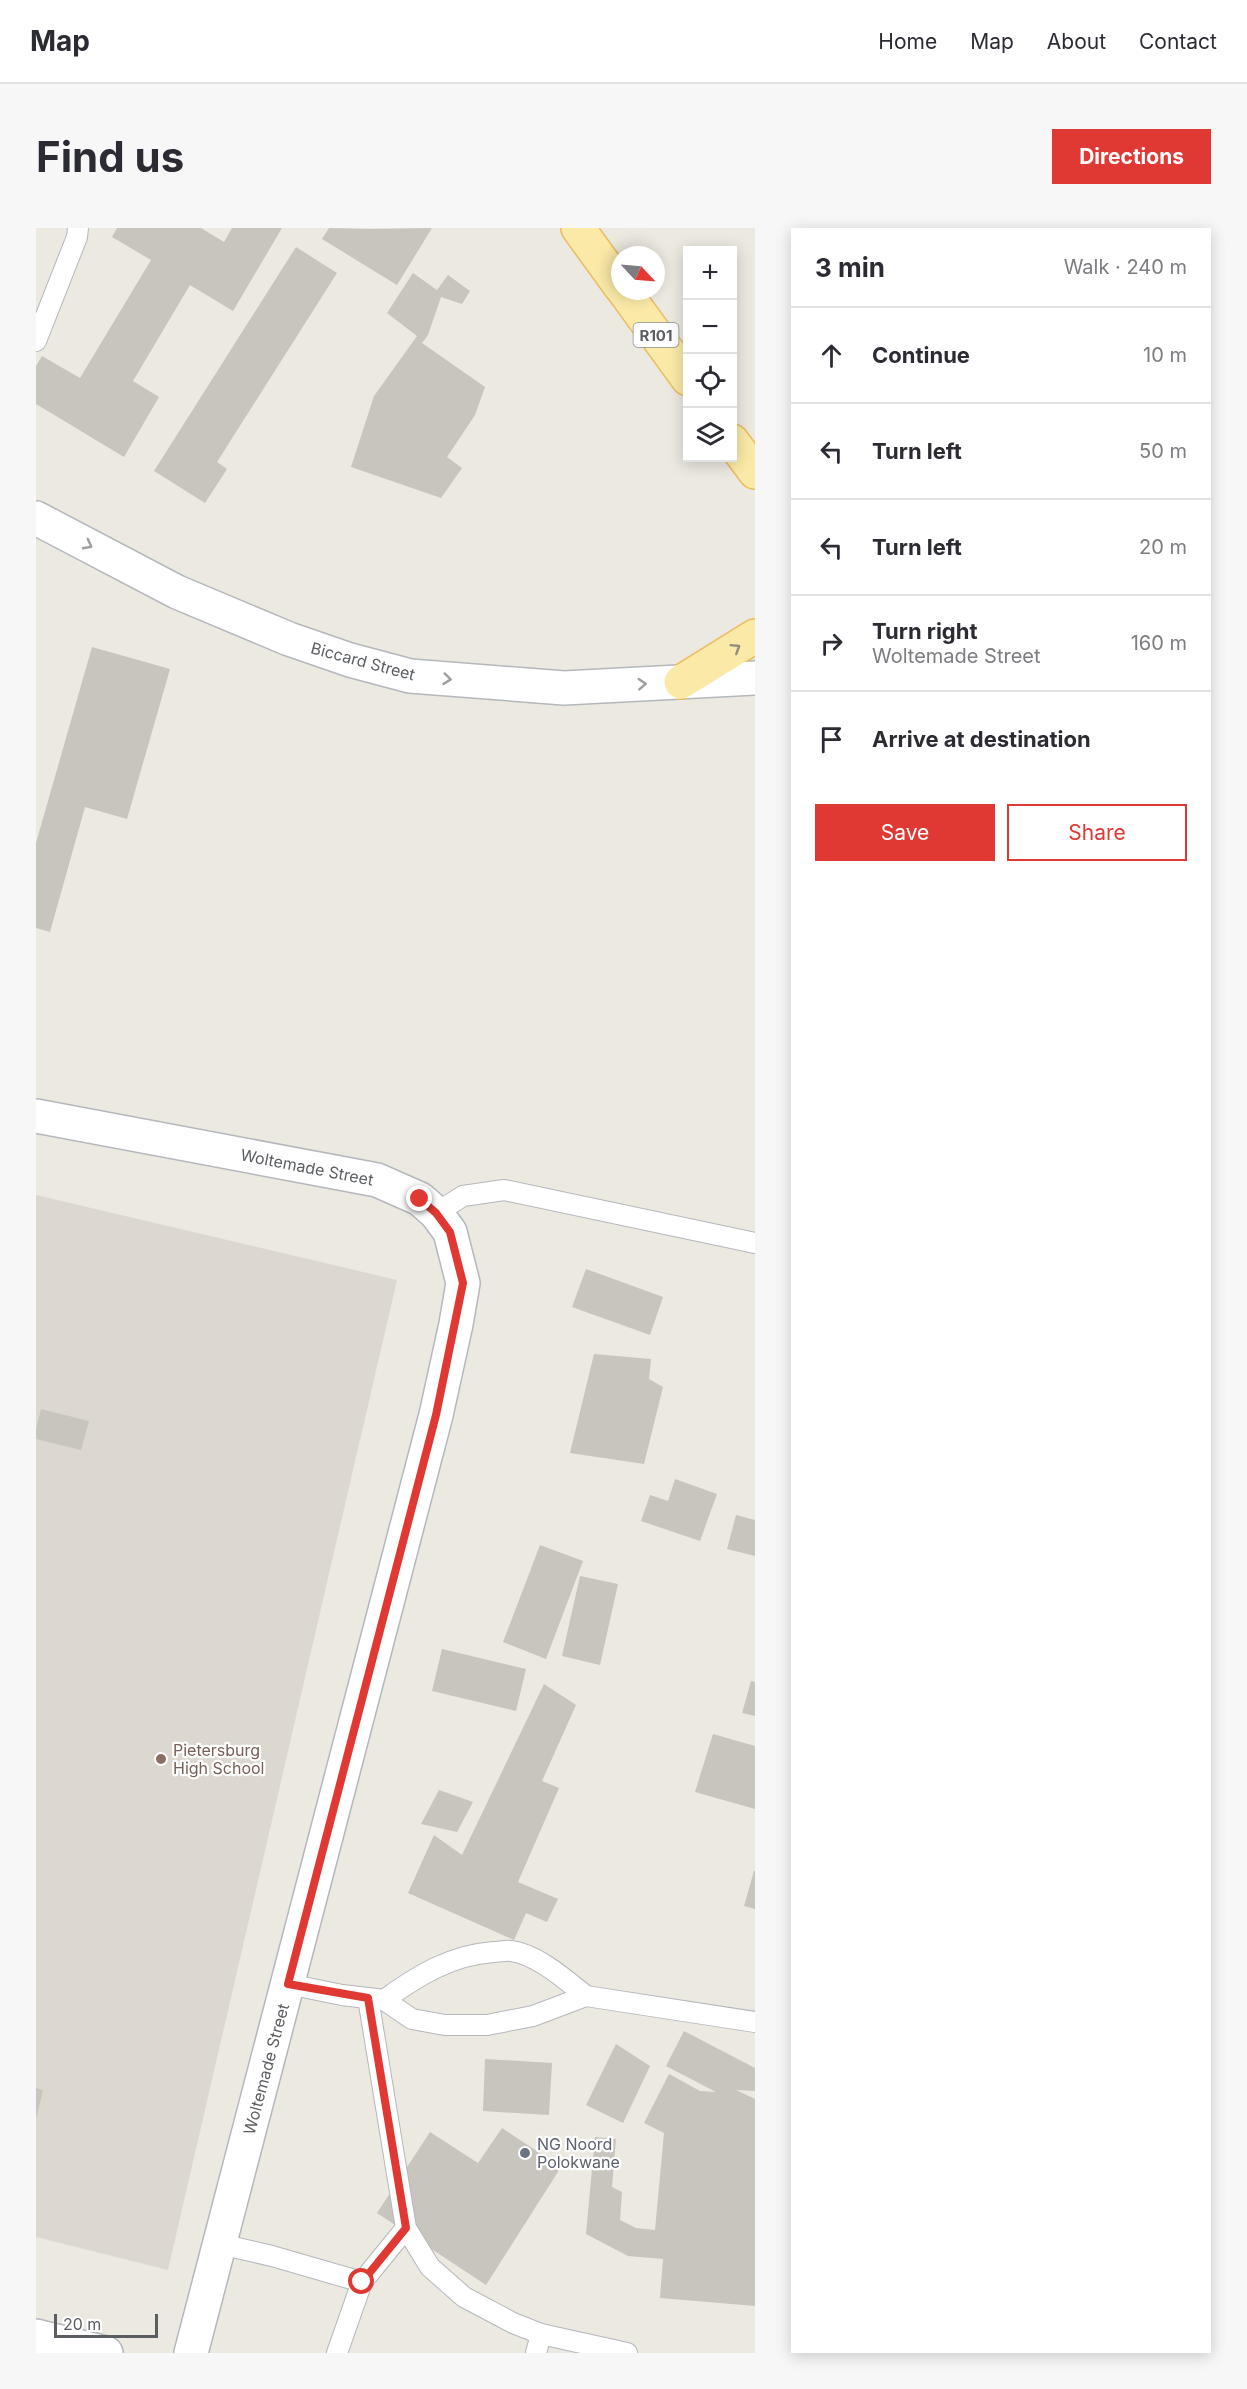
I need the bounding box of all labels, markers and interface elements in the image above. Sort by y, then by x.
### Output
text: Map [30,24,90,58]
text: Home [878,29,937,54]
text: Map [970,29,1014,54]
text: About [1047,29,1106,54]
text: Contact [1139,29,1217,54]
button: Directions [1052,129,1211,184]
text: Find us [36,131,184,182]
north arrow [611,246,665,300]
map controls [683,246,737,462]
button: + [683,246,737,300]
text: 3 min [815,252,885,283]
text: Walk · 240 m [1064,255,1187,279]
button: − [683,300,737,354]
road number: R101 [634,323,678,347]
icon: ahead [815,339,848,372]
text: Continue [872,342,970,368]
text: 10 m [1143,343,1187,367]
button: locate [683,354,737,408]
button: layers [683,408,737,462]
icon: left [815,435,848,468]
text: Turn left [872,438,962,464]
text: 50 m [1139,439,1187,463]
icon: left [815,531,848,564]
text: Turn left [872,534,962,560]
text: 20 m [1139,535,1187,559]
one-way arrow [82,538,92,549]
text: Turn right [872,618,978,644]
icon: right [815,627,848,660]
text: 160 m [1131,631,1187,655]
street label: Biccard Street [309,637,417,685]
one-way arrow [730,643,740,655]
text: Woltemade Street [872,644,1041,668]
one-way arrow [443,673,452,685]
one-way arrow [637,677,646,690]
icon: arrive [815,723,848,756]
text: Arrive at destination [872,726,1091,752]
button: Save [815,804,995,861]
button: Share [1007,804,1187,861]
street label: Woltemade Street [239,1144,375,1190]
route end [406,1185,432,1211]
place label: Pietersburg High School [173,1740,264,1778]
marker: Pietersburg High School [154,1752,168,1766]
street label: Woltemade Street [239,2001,293,2137]
place label: NG Noord Polokwane [537,2134,620,2172]
marker: NG Noord Polokwane [518,2146,532,2160]
route start [348,2268,374,2294]
scale bar [54,2311,158,2338]
text: 20 m [63,2314,101,2334]

